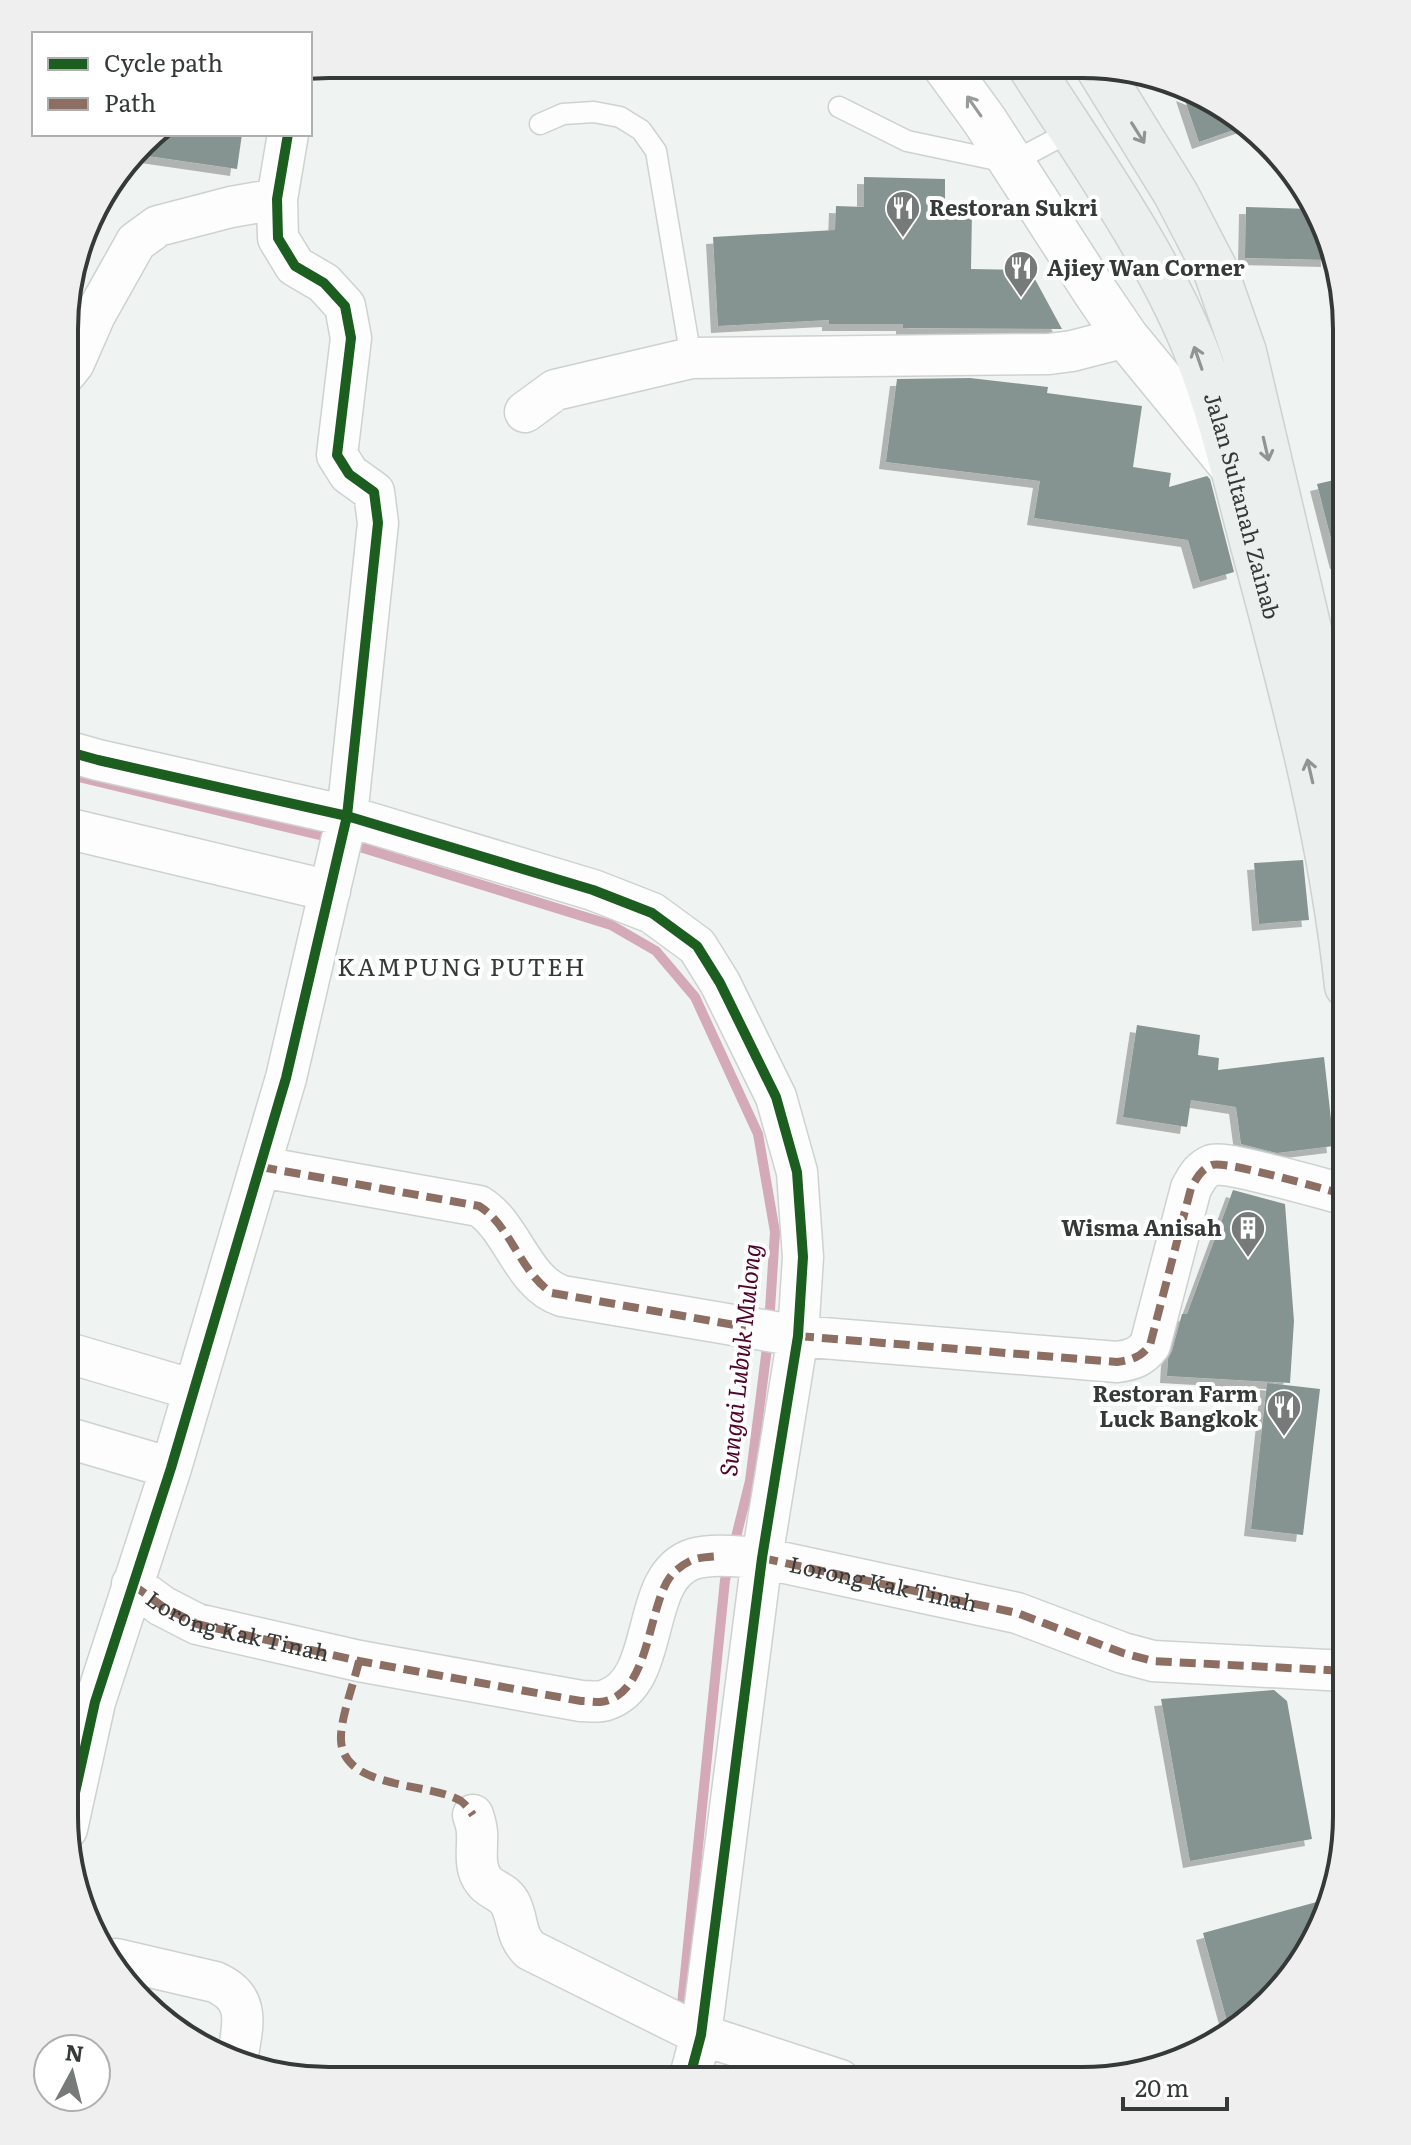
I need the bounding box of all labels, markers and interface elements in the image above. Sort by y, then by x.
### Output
legend [32,32,312,136]
text: Cycle path [104,44,223,79]
text: Path [104,84,156,119]
one-way arrow [966,96,982,118]
one-way arrow [1130,121,1146,144]
restaurant icon: Restoran Sukri [884,189,922,239]
place label: Restoran Sukri [929,190,1098,223]
restaurant icon: Ajiey Wan Corner [1002,249,1040,299]
place label: Ajiey Wan Corner [1047,250,1245,283]
one-way arrow [1189,346,1204,371]
street label: Jalan Sultanah Zainab [1197,388,1290,622]
one-way arrow [1260,435,1275,461]
one-way arrow [1301,759,1316,785]
district label: KAMPUNG PUTEH [337,948,587,983]
building icon: Wisma Anisah [1229,1209,1267,1259]
place label: Wisma Anisah [1061,1210,1222,1243]
water label: Sungai Lubuk Mulong [709,1242,768,1478]
place label: Restoran Farm Luck Bangkok [1093,1376,1258,1434]
restaurant icon: Restoran Farm Luck Bangkok [1265,1388,1303,1438]
street label: Lorong Kak Tinah [787,1546,980,1619]
street label: Lorong Kak Tinah [140,1582,333,1669]
north arrow [32,2033,112,2113]
text: N [63,2034,86,2069]
scale bar [1123,2061,1227,2111]
text: 20 m [1135,2069,1189,2104]

